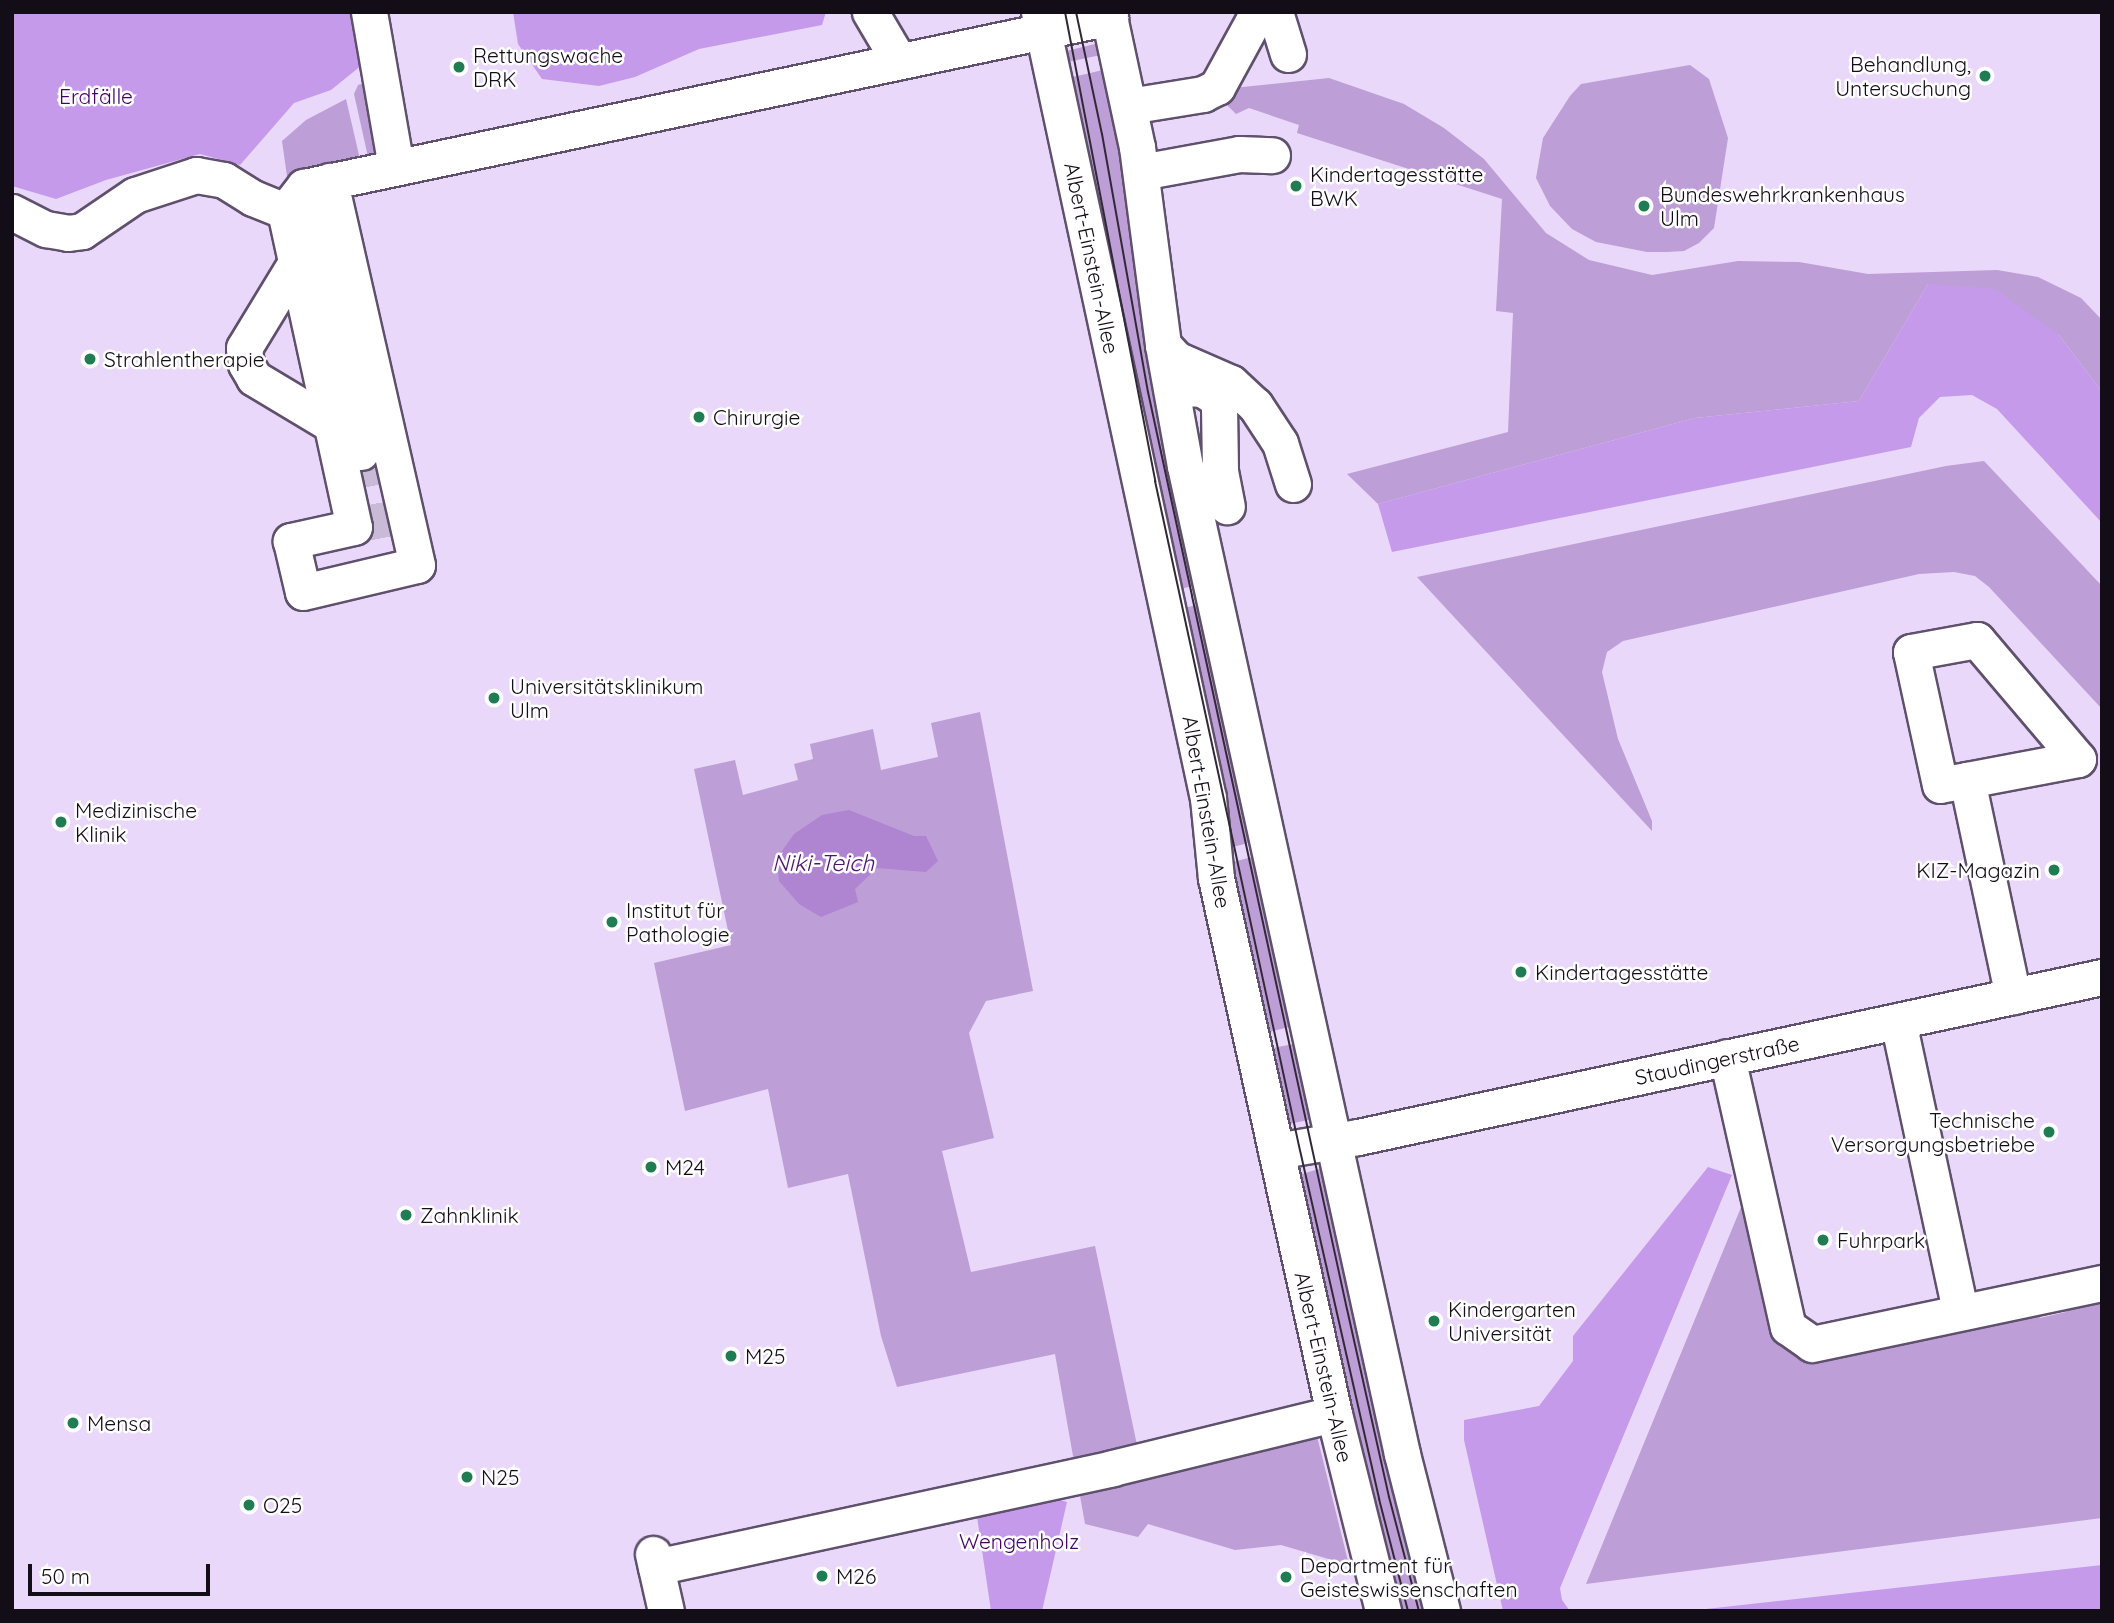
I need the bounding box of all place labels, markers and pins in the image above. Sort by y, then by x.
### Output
place label: Rettungswache DRK [473,42,623,92]
place label: Behandlung, Untersuchung [1835,51,1971,101]
marker: Rettungswache DRK [451,59,467,75]
marker: Behandlung, Untersuchung [1977,68,1993,84]
place label: Kindertagesstätte BWK [1310,161,1483,211]
marker: Kindertagesstätte BWK [1288,178,1304,194]
place label: Bundeswehrkrankenhaus Ulm [1660,181,1905,231]
marker: Bundeswehrkrankenhaus Ulm [1634,196,1654,216]
place label: Strahlentherapie [104,346,265,372]
marker: Strahlentherapie [82,351,98,367]
place label: Chirurgie [713,404,800,430]
marker: Chirurgie [691,409,707,425]
place label: Universitätsklinikum Ulm [510,673,703,723]
marker: Universitätsklinikum Ulm [484,688,504,708]
place label: Medizinische Klinik [75,797,197,847]
marker: Medizinische Klinik [53,814,69,830]
place label: KIZ-Magazin [1916,857,2040,883]
marker: KIZ-Magazin [2046,862,2062,878]
place label: Institut für Pathologie [626,897,730,947]
marker: Institut für Pathologie [604,914,620,930]
place label: Kindertagesstätte [1535,959,1708,985]
marker: Kindertagesstätte [1513,964,1529,980]
place label: Technische Versorgungsbetriebe [1831,1107,2035,1157]
marker: Technische Versorgungsbetriebe [2041,1124,2057,1140]
place label: M24 [665,1154,705,1180]
marker: M24 [643,1159,659,1175]
place label: Zahnklinik [420,1202,519,1228]
marker: Zahnklinik [398,1207,414,1223]
place label: Fuhrpark [1837,1227,1925,1253]
marker: Fuhrpark [1815,1232,1831,1248]
place label: Kindergarten Universität [1448,1296,1576,1346]
marker: Kindergarten Universität [1426,1313,1442,1329]
place label: M25 [745,1343,785,1369]
marker: M25 [723,1348,739,1364]
place label: Mensa [87,1410,151,1436]
marker: Mensa [65,1415,81,1431]
place label: N25 [481,1464,519,1490]
marker: N25 [459,1469,475,1485]
place label: O25 [263,1492,302,1518]
marker: O25 [241,1497,257,1513]
place label: Department für Geisteswissenschaften [1300,1552,1518,1602]
place label: M26 [836,1563,876,1589]
marker: M26 [814,1568,830,1584]
marker: Department für Geisteswissenschaften [1278,1569,1294,1585]

